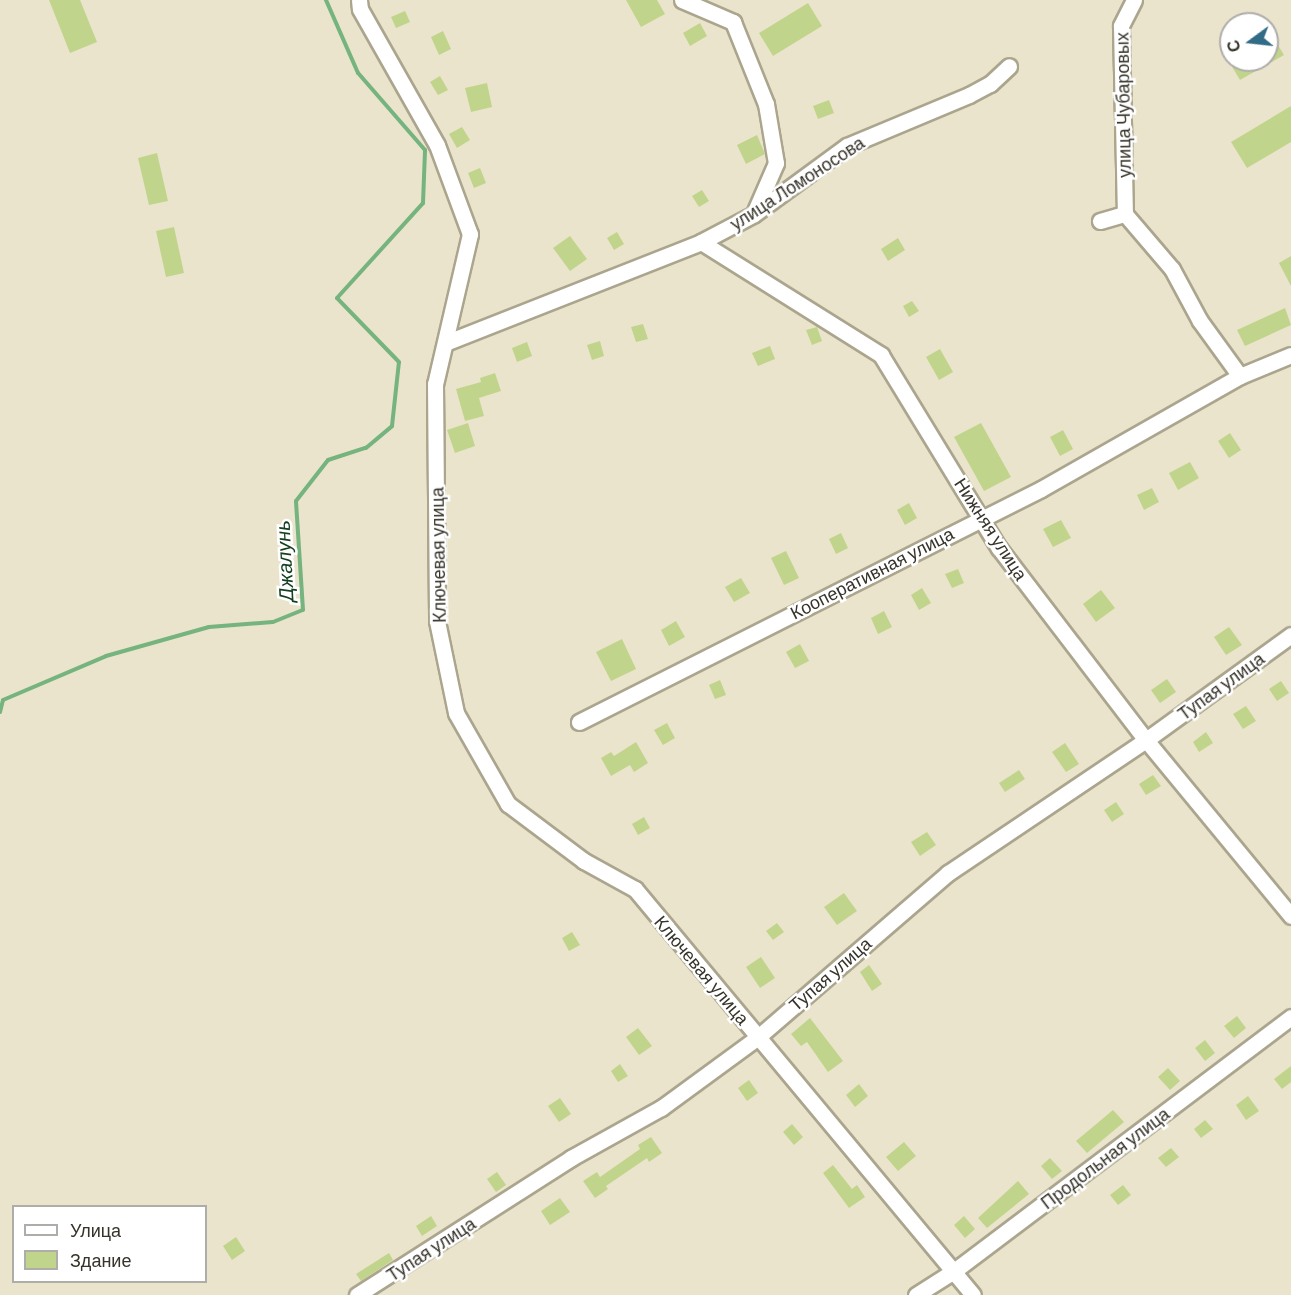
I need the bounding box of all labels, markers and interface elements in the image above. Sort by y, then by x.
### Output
north arrow [1219,12,1279,72]
street label: улица Чубаровых [1111,32,1135,178]
text: С [1222,38,1244,54]
street label: улица Ломоносова [726,132,868,234]
street label: Нижняя улица [950,474,1032,584]
street label: Ключевая улица [426,487,450,623]
water label: Джалунь [270,520,298,602]
street label: Кооперативная улица [787,522,957,624]
street label: Тупая улица [1174,647,1268,725]
street label: Ключевая улица [650,911,754,1029]
street label: Тупая улица [785,933,875,1015]
street label: Продольная улица [1036,1103,1174,1213]
legend [12,1205,207,1283]
street label: Тупая улица [383,1212,479,1286]
text: Улица [70,1219,121,1241]
text: Здание [70,1249,131,1271]

